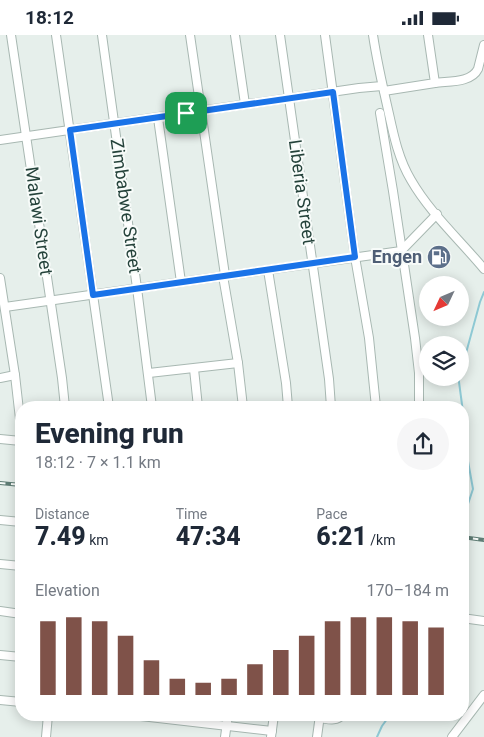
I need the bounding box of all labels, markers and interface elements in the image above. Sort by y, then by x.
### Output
text: 18:12 [25,6,74,29]
pin [165,92,207,134]
icon: arrive [172,99,200,127]
street label: Zimbabwe Street [107,137,146,275]
street label: Liberia Street [285,138,320,246]
street label: Malawi Street [21,165,58,277]
fuel station icon: Engen [426,244,452,270]
place label: Engen [372,246,422,267]
north arrow [419,276,469,326]
map controls [419,276,469,386]
button: layers [419,336,469,386]
text: Evening run [35,417,184,450]
button: share [397,418,449,470]
text: 18:12 · 7 × 1.1 km [35,453,161,472]
text: Distance [35,506,90,522]
text: Time [176,506,207,522]
text: Pace [316,506,347,522]
text: 7.49 [35,522,86,551]
text: 47:34 [176,522,241,551]
text: 6:21 [316,522,367,551]
text: km [86,532,109,548]
text: /km [367,532,395,548]
text: Elevation [35,581,100,600]
text: 170–184 m [367,581,449,600]

